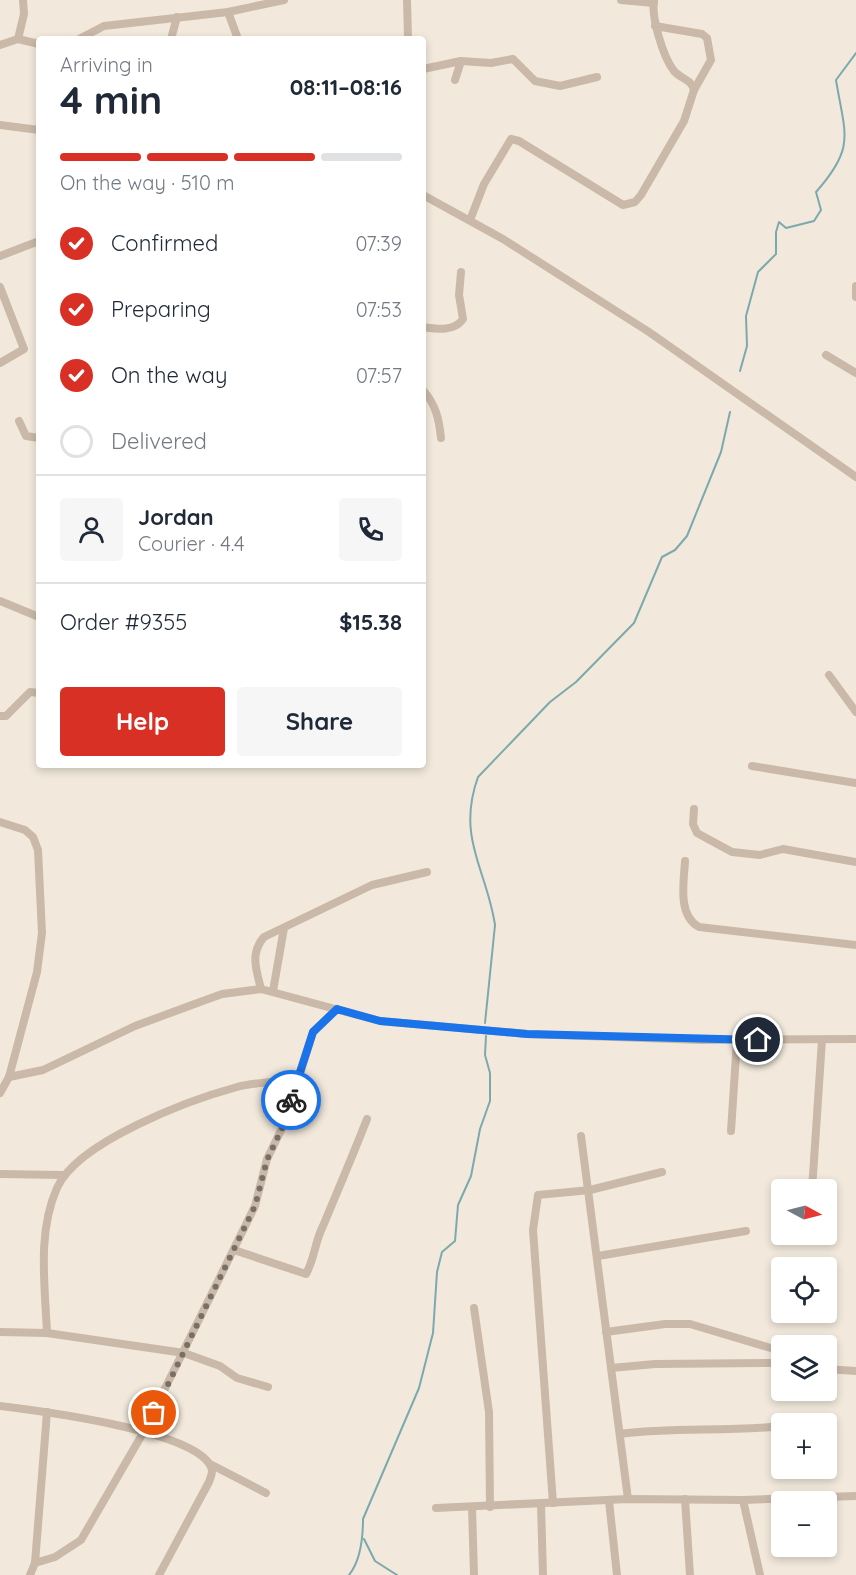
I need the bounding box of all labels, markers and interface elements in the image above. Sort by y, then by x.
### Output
text: Arriving in [60,52,153,77]
text: 08:11–08:16 [290,73,402,101]
text: 4 min [60,75,162,124]
text: On the way · 510 m [60,170,235,195]
icon: check [60,227,93,260]
text: Confirmed [111,229,218,257]
text: 07:39 [356,231,402,256]
icon: check [60,293,93,326]
text: Preparing [111,295,211,323]
text: 07:53 [356,297,402,322]
icon: check [60,359,93,392]
text: On the way [111,361,227,389]
text: 07:57 [356,363,402,388]
text: Delivered [111,427,207,455]
button: person [60,498,123,561]
button: phone [339,498,402,561]
text: Jordan [138,503,214,531]
text: Courier · 4.4 [138,531,244,556]
text: Order #9355 [60,608,187,636]
text: $15.38 [339,608,402,636]
button: Help [60,687,225,756]
button: Share [237,687,402,756]
pin [732,1014,783,1065]
icon: home [741,1023,774,1056]
courier [261,1070,321,1130]
icon: bike [275,1084,308,1117]
north arrow [771,1179,837,1245]
map controls [771,1179,837,1557]
button: locate [771,1257,837,1323]
button: layers [771,1335,837,1401]
pin [128,1387,179,1438]
icon: bag [137,1396,170,1429]
button: + [771,1413,837,1479]
button: − [771,1491,837,1557]

